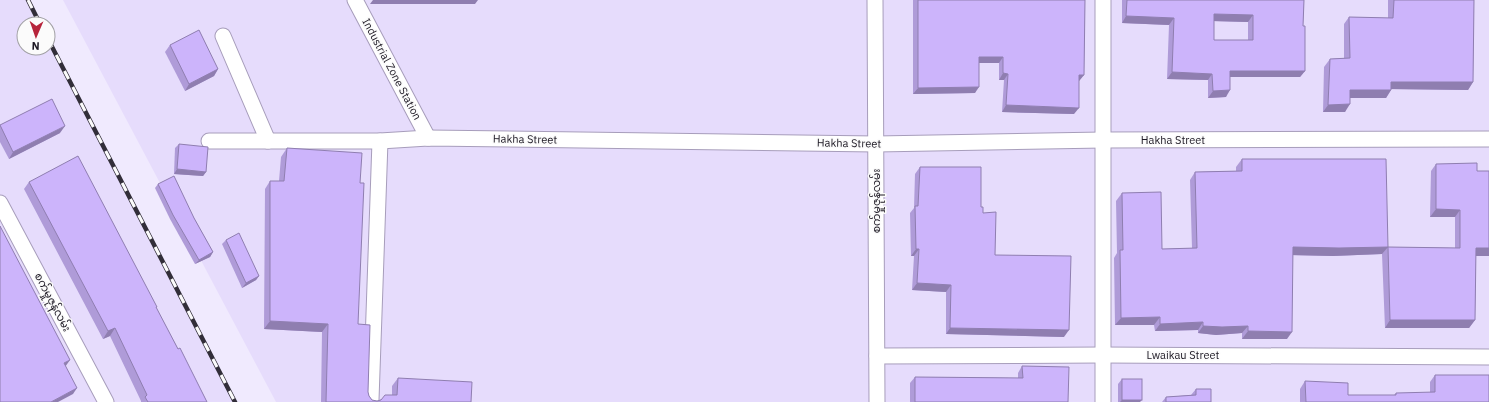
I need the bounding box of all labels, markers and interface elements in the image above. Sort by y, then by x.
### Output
north arrow [16,16,56,56]
street label: Industrial Zone Station [359,16,425,122]
text: N [31,39,40,53]
street label: Hakha Street [493,131,557,147]
street label: Hakha Street [1141,133,1205,147]
street label: Hakha Street [817,135,881,151]
street label: စက်မှုဇုန်လမ်း [869,168,885,233]
street label: စက်မှုဇုန်လမ်း [30,270,74,335]
street label: Lwaikau Street [1147,348,1220,362]

